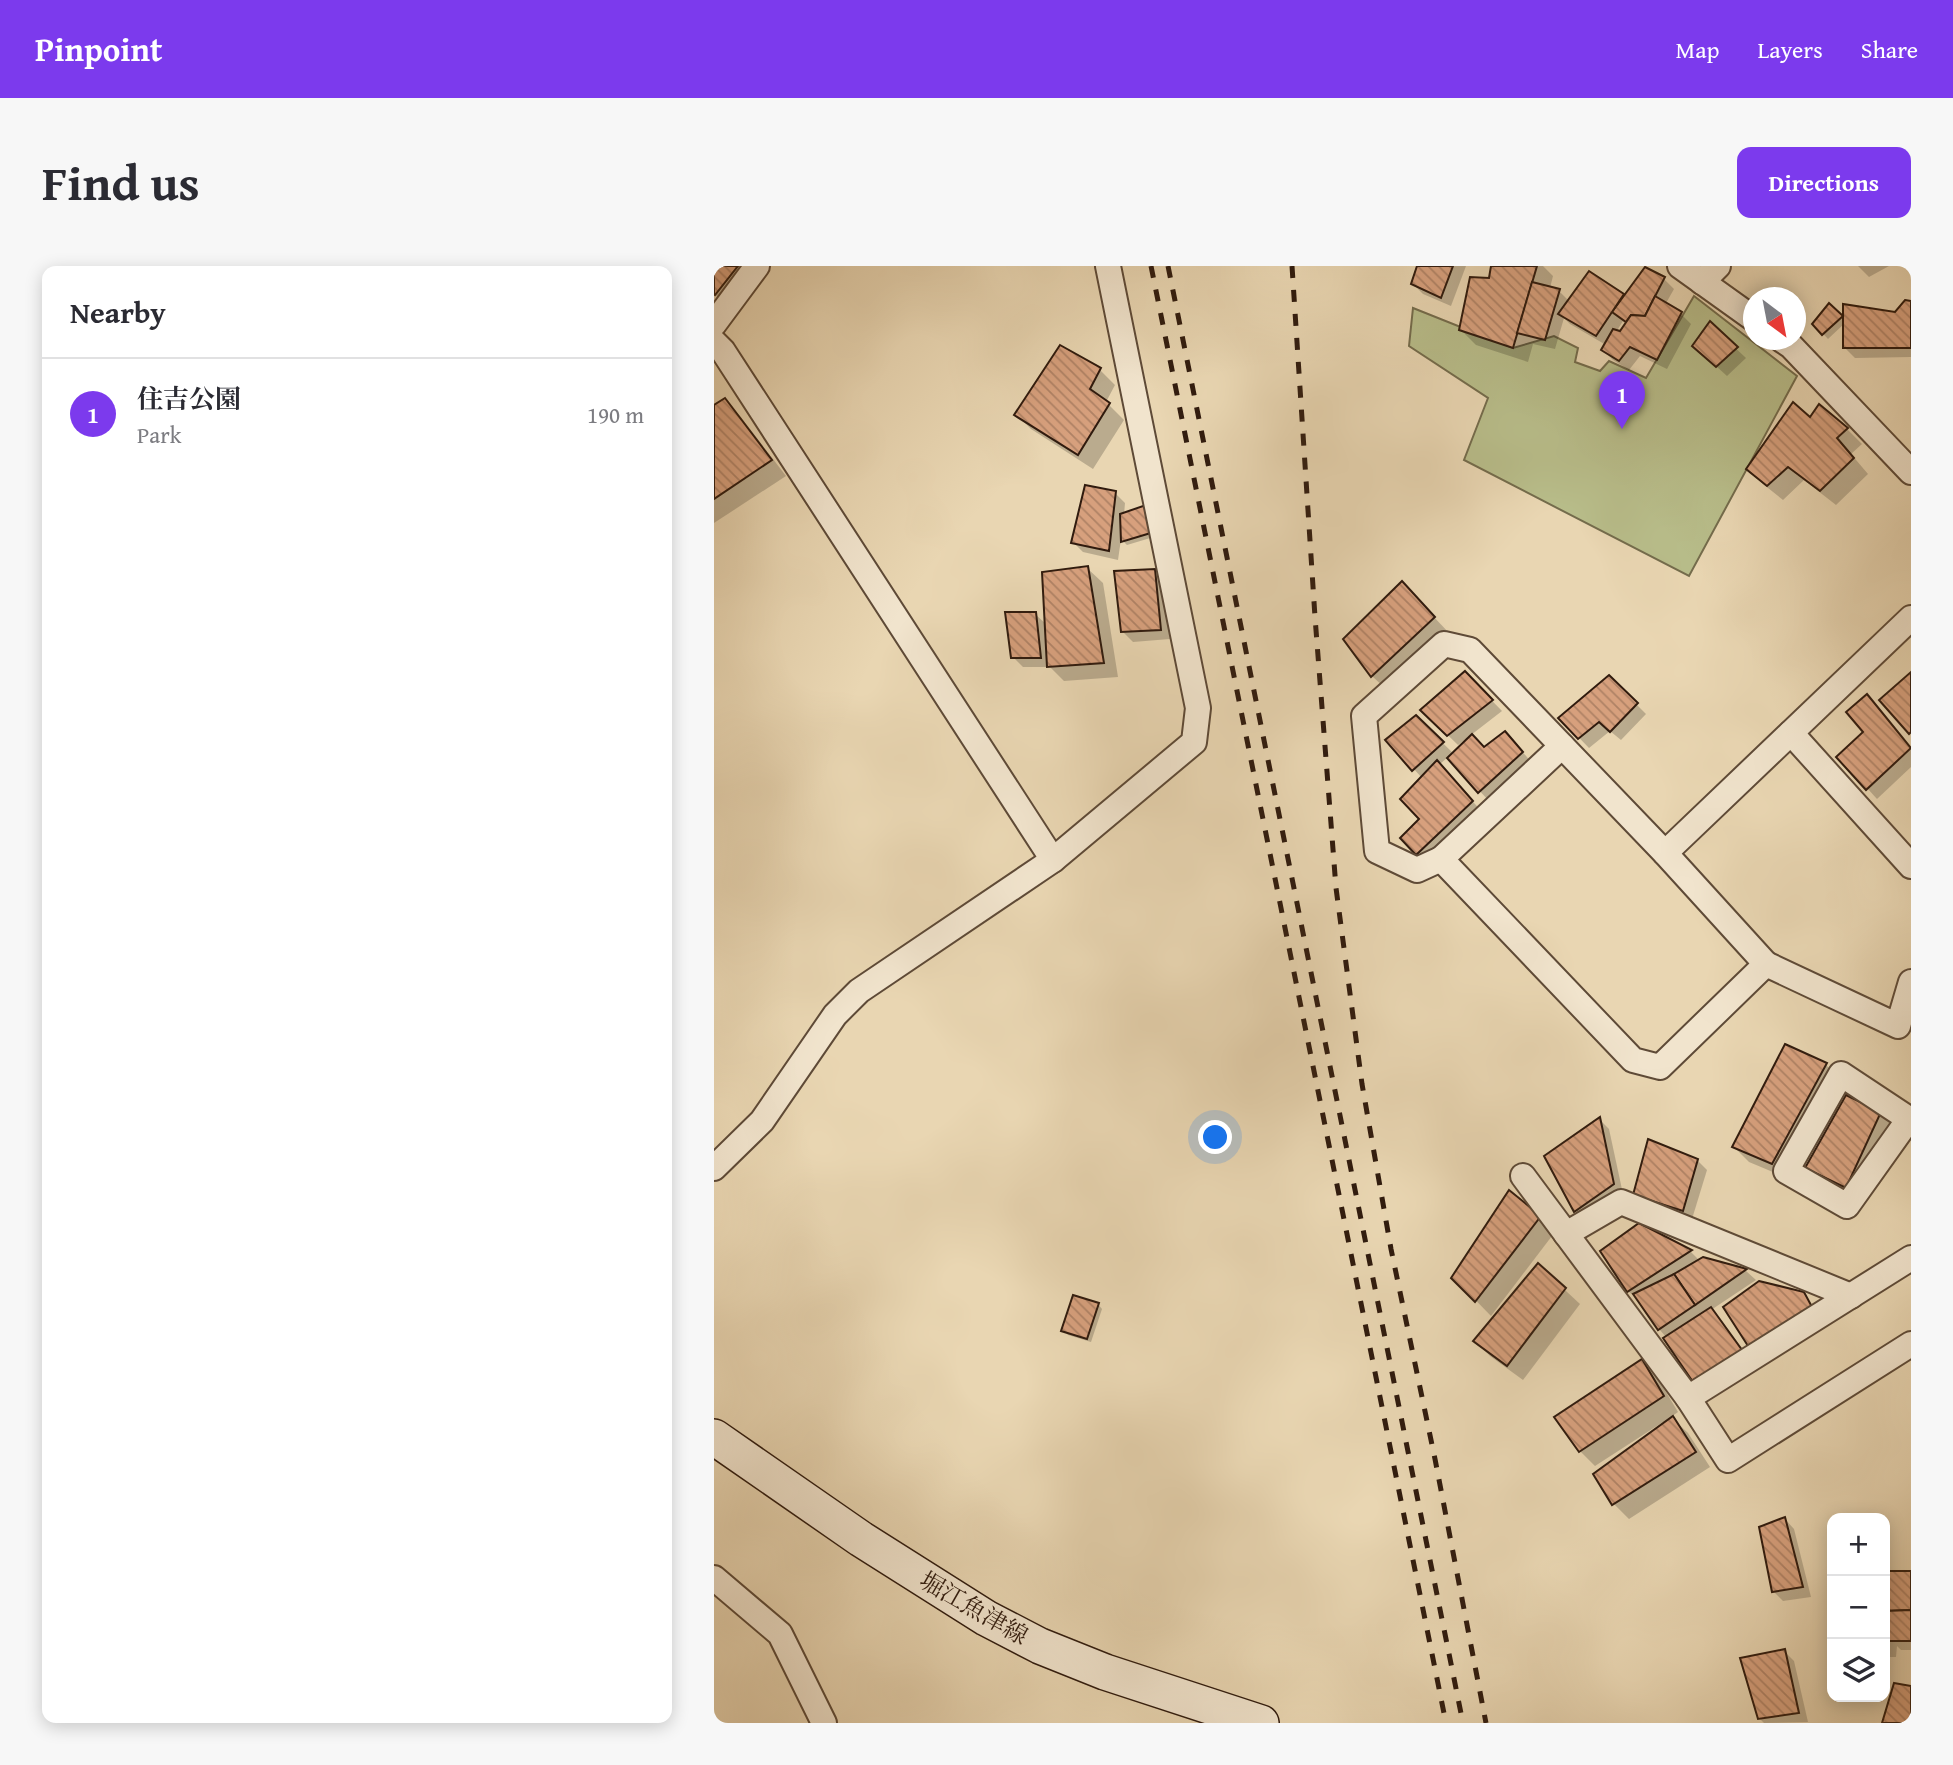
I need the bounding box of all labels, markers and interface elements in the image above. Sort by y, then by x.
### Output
text: Pinpoint [35,25,162,73]
text: Map [1676,32,1719,67]
text: Layers [1757,32,1823,67]
text: Share [1861,32,1918,67]
text: Find us [42,146,200,218]
button: Directions [1737,147,1911,218]
north arrow [1743,287,1806,350]
text: Nearby [70,290,166,334]
pin: 1 [1599,371,1645,429]
text: 住吉公園 [137,379,241,418]
text: 1 [87,398,99,431]
text: 190 m [587,398,644,431]
text: Park [137,418,181,451]
your location [1198,1120,1232,1154]
map controls [1827,1513,1890,1702]
button: + [1827,1513,1890,1576]
street label: 堀江魚津線 [913,1563,1035,1653]
button: − [1827,1576,1890,1639]
button: layers [1827,1639,1890,1702]

